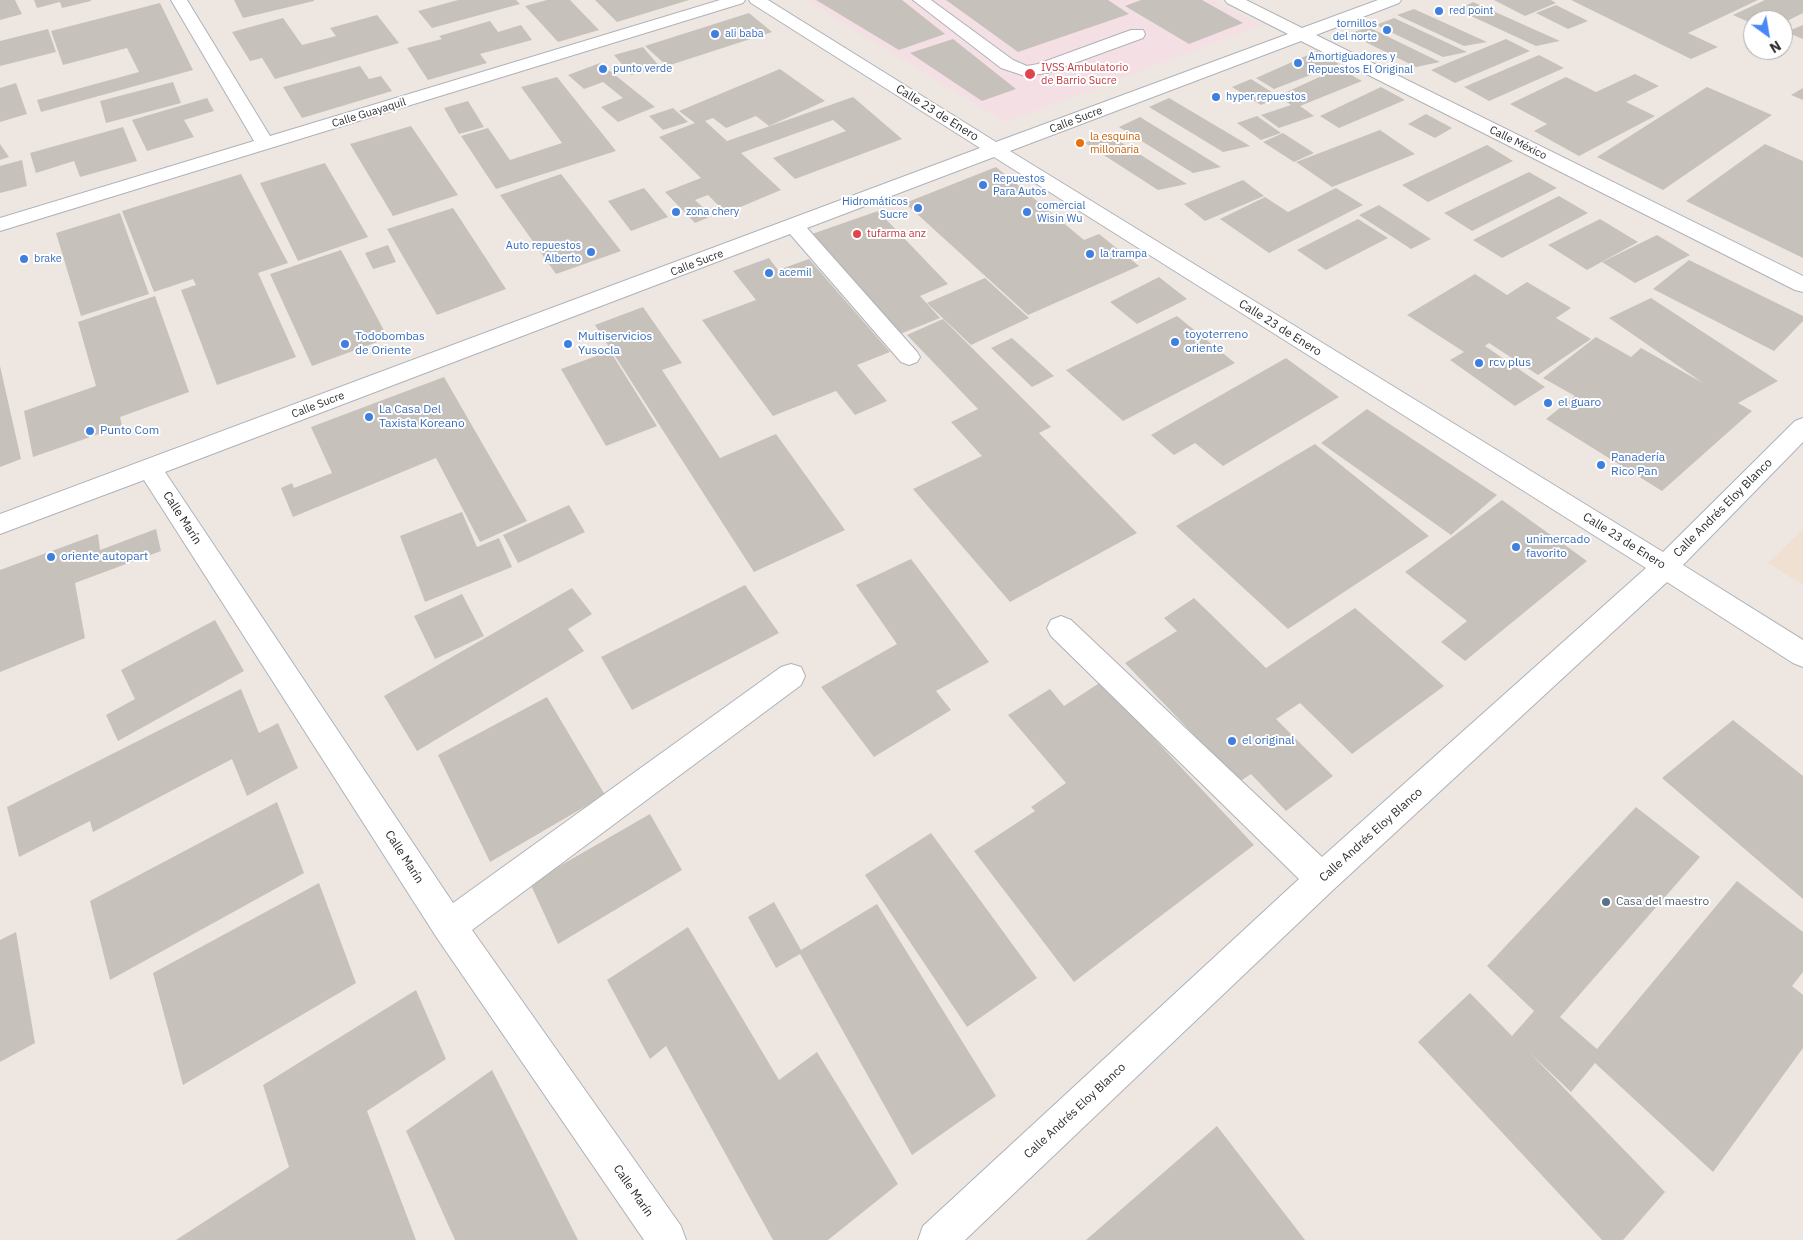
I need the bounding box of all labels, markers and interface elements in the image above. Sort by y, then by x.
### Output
place label: red point [1449,4,1493,18]
marker: red point [1433,5,1445,17]
north arrow [1743,10,1793,60]
place label: tornillos del norte [1333,17,1377,43]
marker: tornillos del norte [1381,24,1393,36]
place label: ali baba [725,27,764,41]
marker: ali baba [709,28,721,40]
text: N [1766,37,1784,57]
place label: Amortiguadores y Repuestos El Original [1308,50,1413,76]
marker: Amortiguadores y Repuestos El Original [1292,57,1304,69]
place label: IVSS Ambulatorio de Barrio Sucre [1041,61,1128,87]
place label: punto verde [613,62,672,76]
marker: punto verde [597,63,609,75]
marker: IVSS Ambulatorio de Barrio Sucre [1023,67,1037,81]
street label: Calle 23 de Enero [893,82,981,144]
place label: hyper repuestos [1226,90,1306,104]
marker: hyper repuestos [1210,91,1222,103]
street label: Calle Guayaquil [330,95,408,131]
street label: Calle Sucre [1048,104,1104,136]
street label: Calle México [1487,123,1549,163]
place label: la esquina millonaria [1090,130,1140,156]
marker: la esquina millonaria [1074,137,1086,149]
place label: Repuestos Para Autos [993,172,1047,198]
marker: Repuestos Para Autos [977,179,989,191]
place label: Hidromáticos Sucre [842,195,908,221]
place label: comercial Wisin Wu [1037,199,1085,225]
marker: Hidromáticos Sucre [912,202,924,214]
place label: zona chery [686,205,739,219]
marker: zona chery [670,206,682,218]
marker: comercial Wisin Wu [1021,206,1033,218]
place label: tufarma anz [867,227,926,241]
marker: tufarma anz [851,228,863,240]
place label: Auto repuestos Alberto [506,239,581,265]
marker: Auto repuestos Alberto [585,246,597,258]
street label: Calle Sucre [669,247,725,279]
place label: la trampa [1100,247,1147,261]
marker: la trampa [1084,248,1096,260]
place label: brake [34,252,62,266]
marker: brake [18,253,30,265]
place label: acemil [779,266,812,280]
marker: acemil [763,267,775,279]
street label: Calle 23 de Enero [1236,297,1324,359]
place label: toyoterreno oriente [1185,328,1248,356]
place label: Todobombas de Oriente [355,330,425,358]
place label: Multiservicios Yusocla [578,330,652,358]
marker: toyoterreno oriente [1169,336,1181,348]
marker: Todobombas de Oriente [339,338,351,350]
marker: Multiservicios Yusocla [562,338,574,350]
place label: rcv plus [1489,356,1531,370]
marker: rcv plus [1473,357,1485,369]
street label: Calle Sucre [290,389,346,421]
place label: el guaro [1558,396,1601,410]
marker: el guaro [1542,397,1554,409]
place label: La Casa Del Taxista Koreano [379,403,465,431]
marker: La Casa Del Taxista Koreano [363,411,375,423]
place label: Punto Com [100,424,159,438]
marker: Punto Com [84,425,96,437]
place label: Panadería Rico Pan [1611,451,1665,479]
street label: Calle Andrés Eloy Blanco [1671,456,1775,560]
marker: Panadería Rico Pan [1595,459,1607,471]
street label: Calle Marín [160,489,204,547]
street label: Calle 23 de Enero [1580,510,1668,572]
place label: unimercado favorito [1526,533,1590,561]
marker: unimercado favorito [1510,541,1522,553]
place label: oriente autopart [61,550,148,564]
marker: oriente autopart [45,551,57,563]
place label: el original [1242,734,1295,748]
marker: el original [1226,735,1238,747]
street label: Calle Andrés Eloy Blanco [1317,785,1425,885]
street label: Calle Marín [382,828,426,886]
place label: Casa del maestro [1616,895,1709,909]
marker: Casa del maestro [1600,896,1612,908]
street label: Calle Andrés Eloy Blanco [1021,1060,1129,1162]
street label: Calle Marín [610,1162,656,1220]

